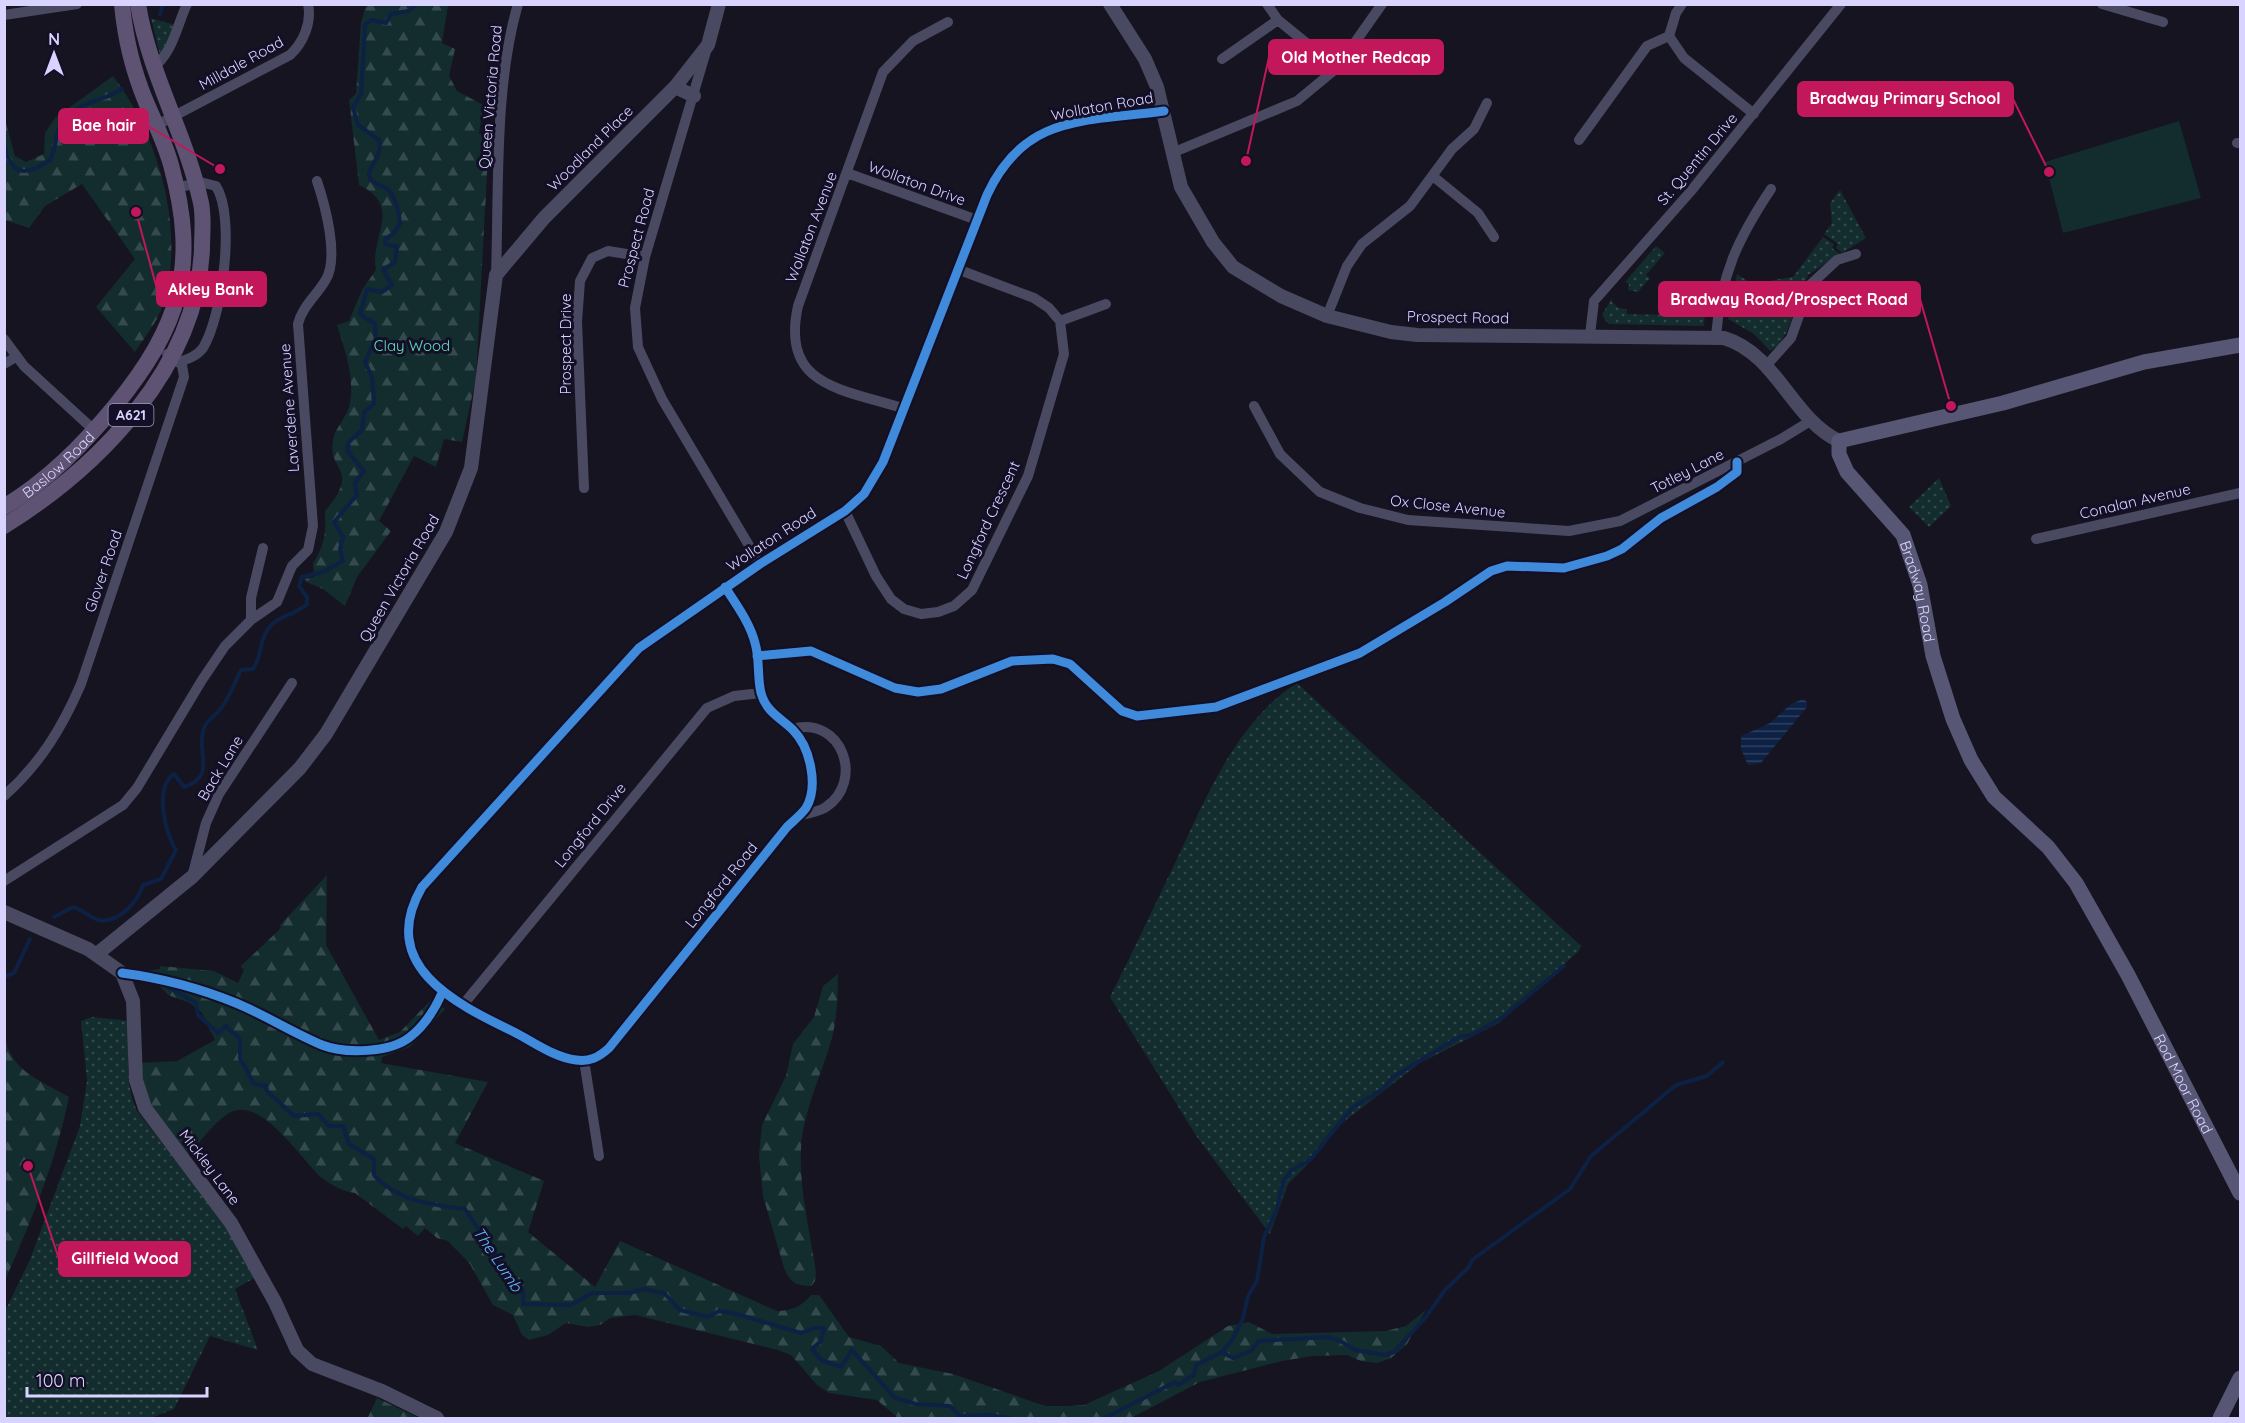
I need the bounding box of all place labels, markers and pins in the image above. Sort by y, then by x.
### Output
callout: Old Mother Redcap [1269,40,1443,74]
callout: Bradway Primary School [1798,82,2013,116]
callout: Bae hair [59,109,148,143]
callout: Akley Bank [157,272,266,306]
callout: Bradway Road/Prospect Road [1659,282,1920,316]
callout: Gillfield Wood [59,1242,190,1276]

